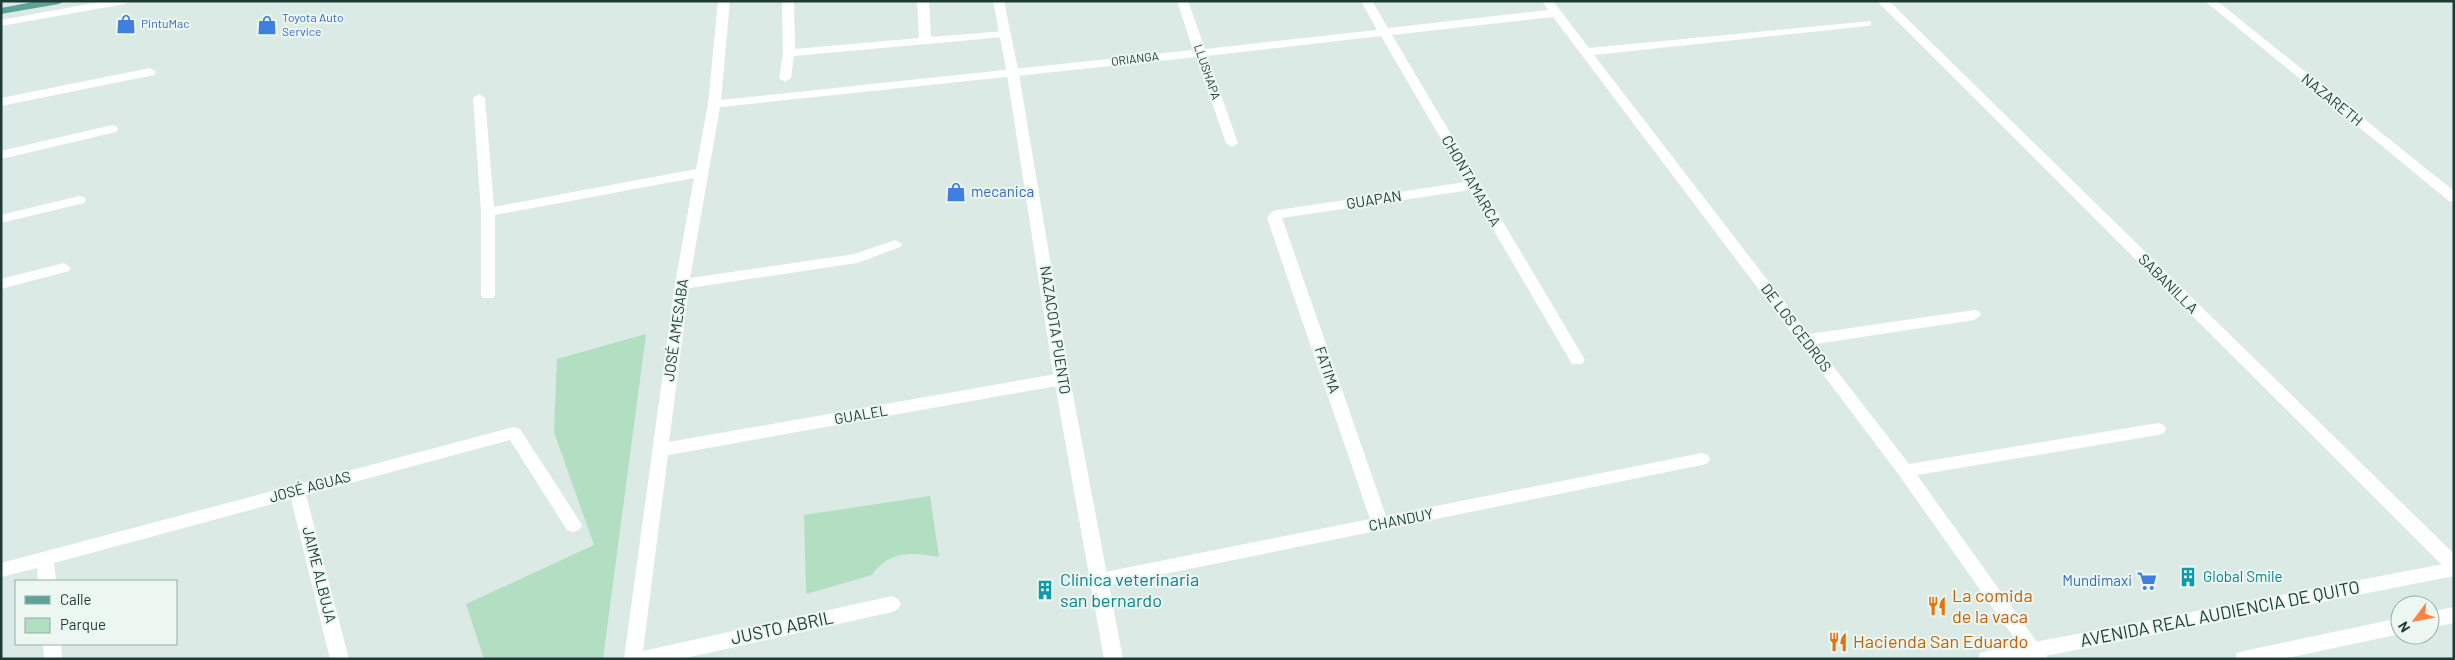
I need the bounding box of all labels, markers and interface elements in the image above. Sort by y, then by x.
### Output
place label: Toyota Auto Service [282,10,343,38]
shop icon: PintuMac [115,13,137,35]
shop icon: Toyota Auto Service [256,14,278,36]
place label: PintuMac [141,16,189,30]
street label: LLUSHAPA [1192,42,1224,101]
street label: ORIANGA [1110,48,1160,68]
street label: NAZARETH [2298,69,2367,129]
street label: CHONTAMARCA [1438,132,1505,229]
shop icon: mecanica [945,181,967,203]
place label: mecanica [971,182,1034,200]
street label: GUAPAN [1345,186,1403,212]
street label: SABANILLA [2135,250,2202,317]
street label: NAZACOTA PUENTO [1037,264,1075,395]
street label: JOSÉ AMESABA [659,277,691,382]
street label: DE LOS CEDROS [1758,280,1836,375]
street label: FATIMA [1312,344,1344,395]
street label: GUALEL [833,400,889,428]
street label: JOSÉ AGUAS [267,467,352,506]
street label: CHANDUY [1367,504,1435,534]
street label: JAIME ALBUJA [299,525,341,625]
building icon: Global Smile [2177,566,2199,588]
place label: Global Smile [2203,567,2283,585]
place label: Clínica veterinaria san bernardo [1060,568,1199,611]
supermarket icon: Mundimaxi [2136,570,2158,592]
place label: Mundimaxi [2062,571,2132,589]
street label: AVENIDA REAL AUDIENCIA DE QUITO [2078,575,2361,651]
building icon: Clínica veterinaria san bernardo [1034,579,1056,601]
legend [15,580,178,645]
place label: La comida de la vaca [1952,584,2033,627]
text: Calle [60,590,92,608]
restaurant icon: La comida de la vaca [1926,595,1948,617]
north arrow [2390,595,2440,645]
street label: JUSTO ABRIL [728,605,835,649]
text: Parque [60,615,106,633]
text: N [2394,619,2413,636]
place label: Hacienda San Eduardo [1853,630,2028,652]
restaurant icon: Hacienda San Eduardo [1827,631,1849,653]

